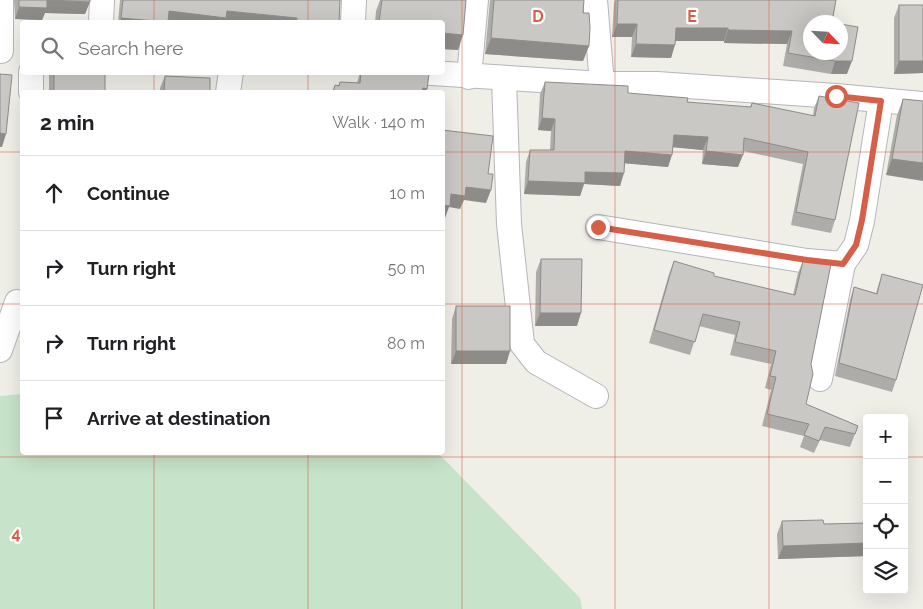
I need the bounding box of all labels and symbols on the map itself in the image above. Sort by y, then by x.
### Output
text: D [532,7,544,26]
text: E [687,7,697,26]
north arrow [803,15,848,60]
route start [825,85,848,108]
route end [587,216,610,239]
text: 4 [11,524,21,543]

